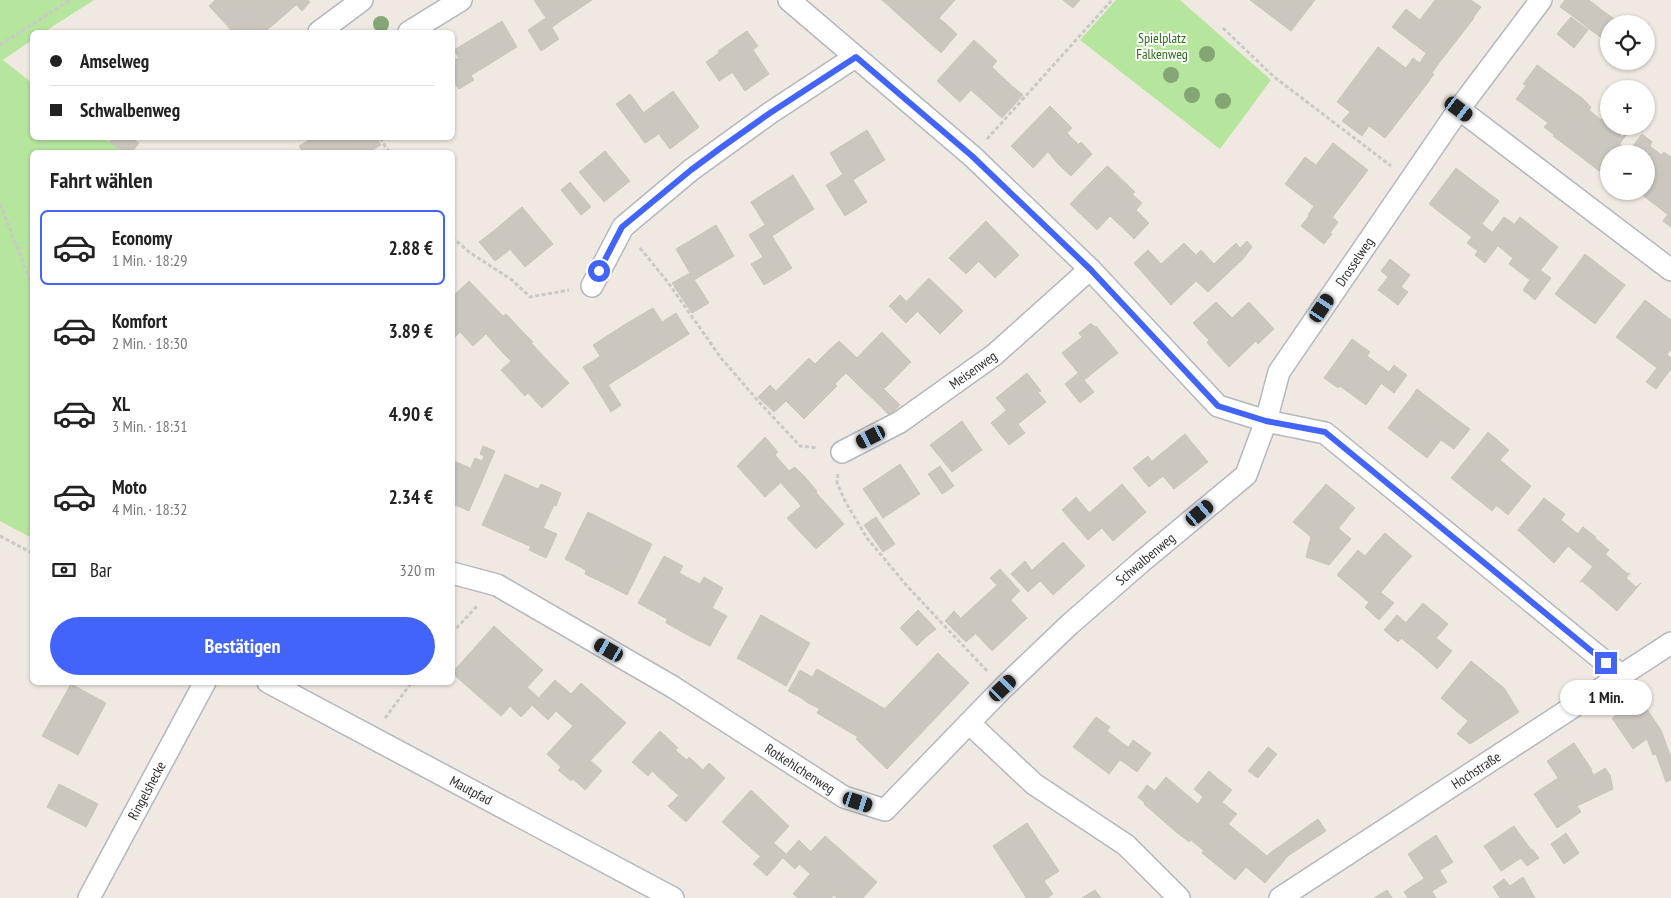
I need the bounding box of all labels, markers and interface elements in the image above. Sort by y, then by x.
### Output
map controls [1600,15,1655,200]
button: locate [1600,15,1655,70]
park label: Spielplatz Falkenweg [1136,29,1188,63]
text: Amselweg [80,49,149,73]
button: + [1600,80,1655,135]
car [1442,94,1475,124]
text: Schwalbenweg [80,98,180,122]
button: − [1600,145,1655,200]
text: Fahrt wählen [50,166,153,194]
icon: car [52,225,97,270]
text: Economy [112,226,172,250]
street label: Drosselweg [1331,234,1378,290]
text: 2.88 € [389,236,433,260]
text: 1 Min. · 18:29 [112,250,187,270]
route start [588,260,610,282]
car [1307,291,1336,325]
icon: car [52,308,97,353]
text: Komfort [112,309,167,333]
text: 3.89 € [389,319,433,343]
text: 2 Min. · 18:30 [112,333,187,353]
street label: Meisenweg [946,347,1000,393]
icon: car [52,391,97,436]
text: XL [112,392,130,416]
text: 4.90 € [389,402,433,426]
text: 3 Min. · 18:31 [112,416,187,436]
car [854,424,887,450]
icon: car [52,474,97,519]
text: Moto [112,475,147,499]
text: 2.34 € [389,485,433,509]
car [1183,498,1216,528]
text: 4 Min. · 18:32 [112,499,187,519]
street label: Schwalbenweg [1112,529,1179,589]
icon: cash [50,556,78,584]
text: Bar [90,558,112,582]
text: 320 m [400,560,435,580]
button: Bestätigen [50,617,435,675]
car [592,636,625,664]
route end [1595,652,1617,674]
car [986,672,1019,704]
callout: 1 Min. [1560,680,1652,716]
text: 1 Min. [1588,687,1624,707]
street label: Rotkehlchenweg [762,740,838,798]
street label: Hochstraße [1448,747,1504,793]
street label: Ringelshecke [124,758,170,823]
street label: Mautpfad [447,772,495,809]
car [841,790,874,814]

